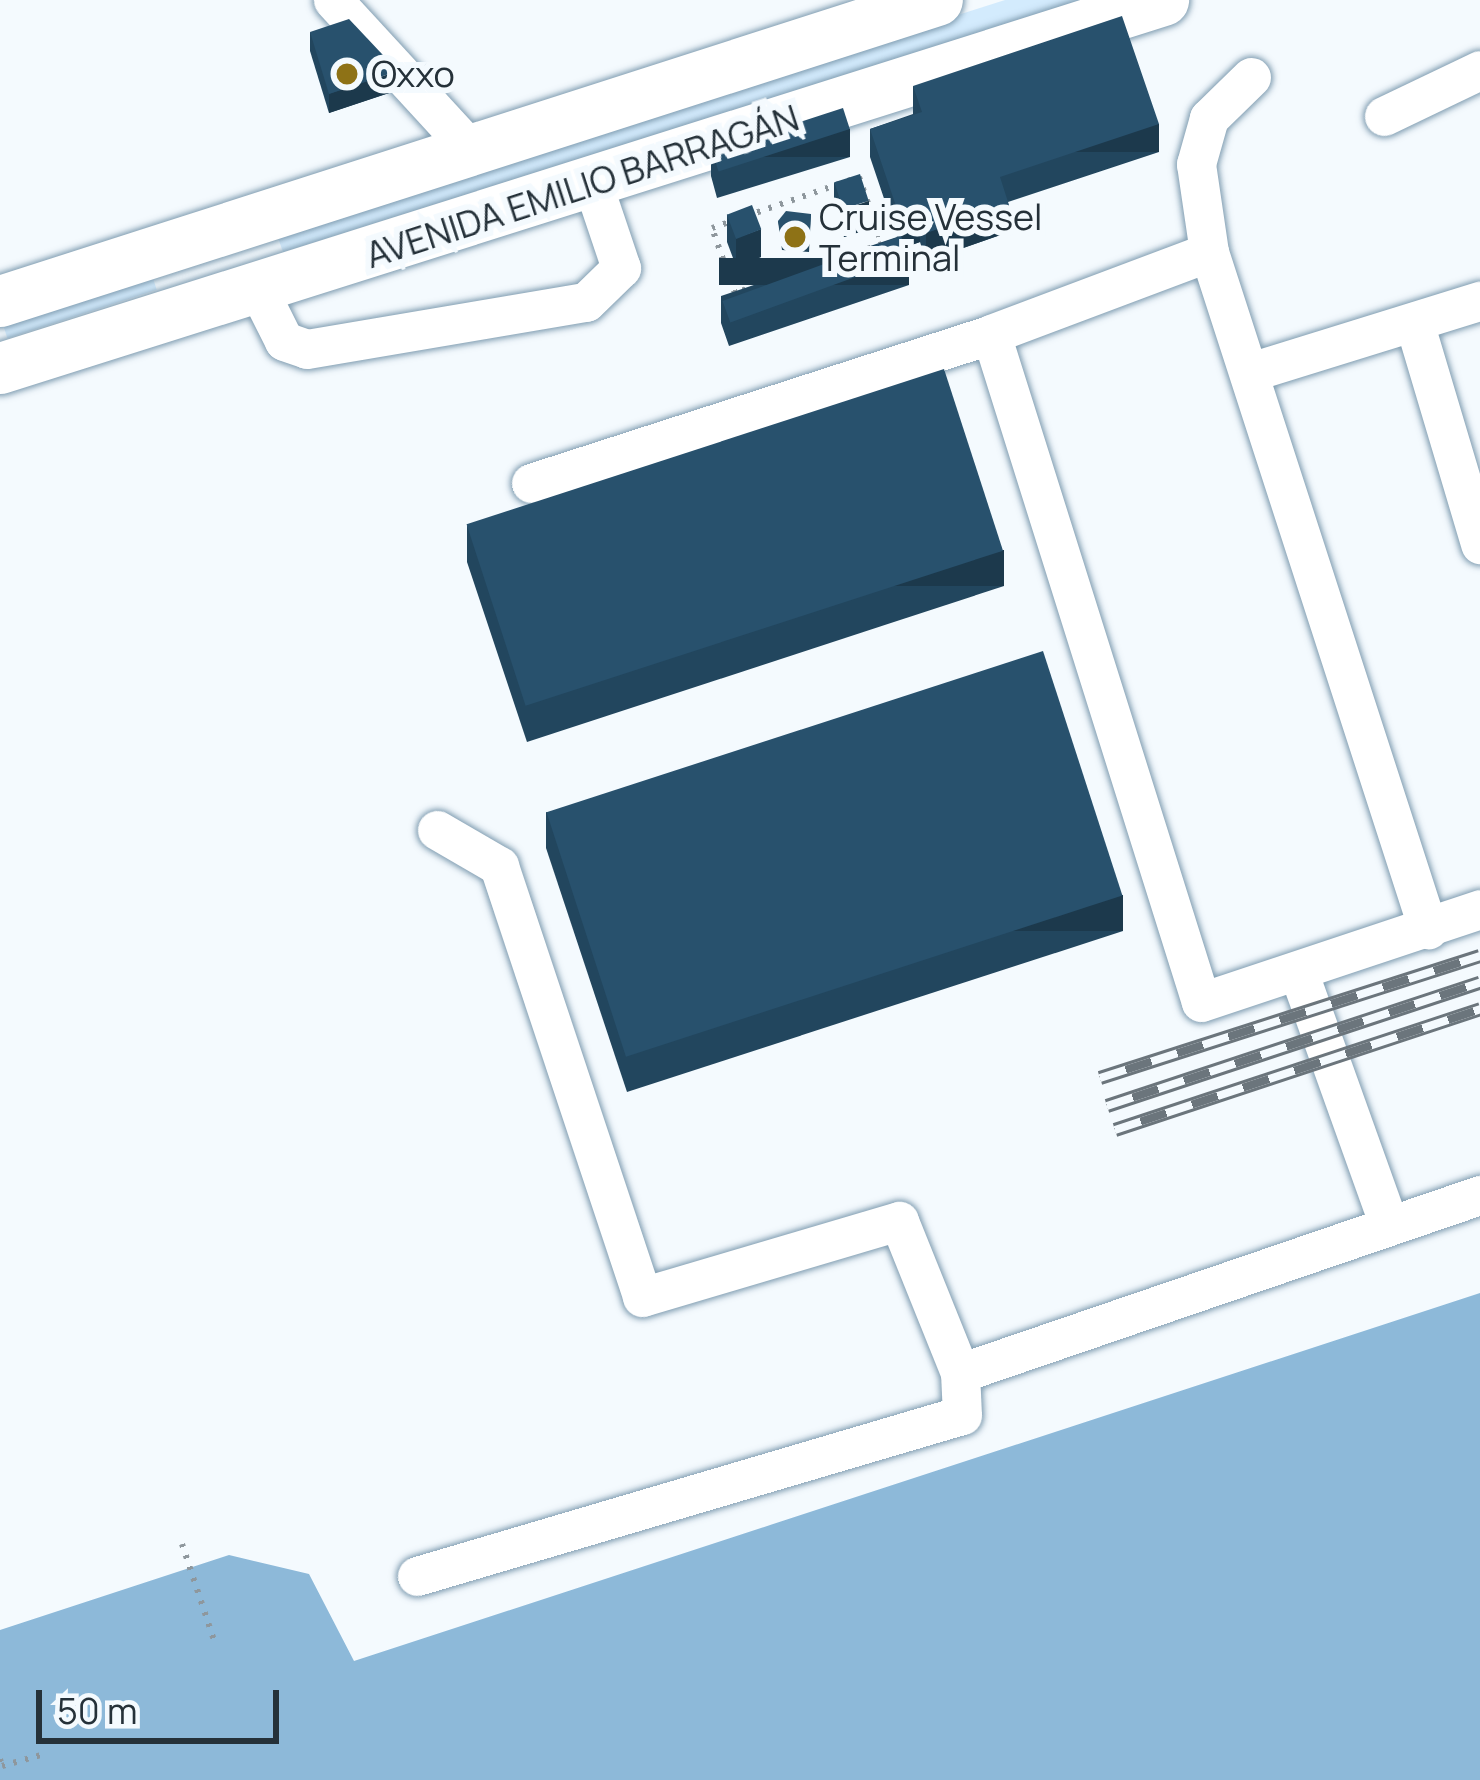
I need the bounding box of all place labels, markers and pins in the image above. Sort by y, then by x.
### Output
place label: Oxxo [371,52,455,96]
marker: Oxxo [334,61,360,87]
place label: Cruise Vessel Terminal [819,194,1043,279]
marker: Cruise Vessel Terminal [782,224,808,250]

